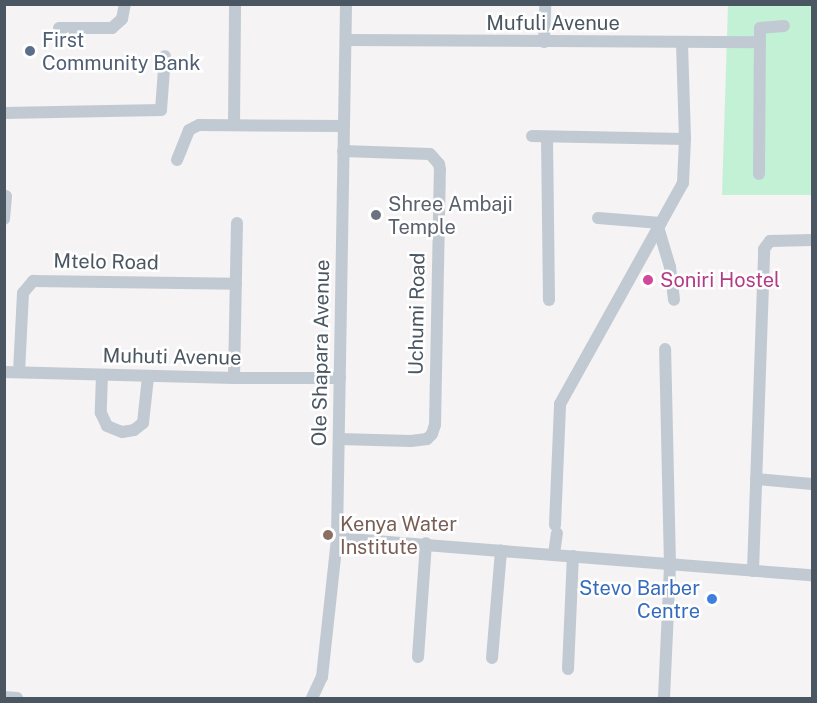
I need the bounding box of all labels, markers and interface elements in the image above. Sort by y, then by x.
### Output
street label: Mufuli Avenue [486,11,620,35]
place label: First Community Bank [42,28,200,75]
marker: First Community Bank [23,44,37,58]
place label: Shree Ambaji Temple [388,192,513,239]
marker: Shree Ambaji Temple [369,208,383,222]
street label: Mtelo Road [53,249,159,275]
street label: Uchumi Road [404,253,430,375]
street label: Ole Shapara Avenue [307,259,335,447]
place label: Soniri Hostel [660,268,780,292]
marker: Soniri Hostel [641,273,655,287]
street label: Muhuti Avenue [102,344,242,370]
place label: Kenya Water Institute [340,512,457,559]
marker: Kenya Water Institute [321,528,335,542]
place label: Stevo Barber Centre [579,576,700,623]
marker: Stevo Barber Centre [705,592,719,606]

